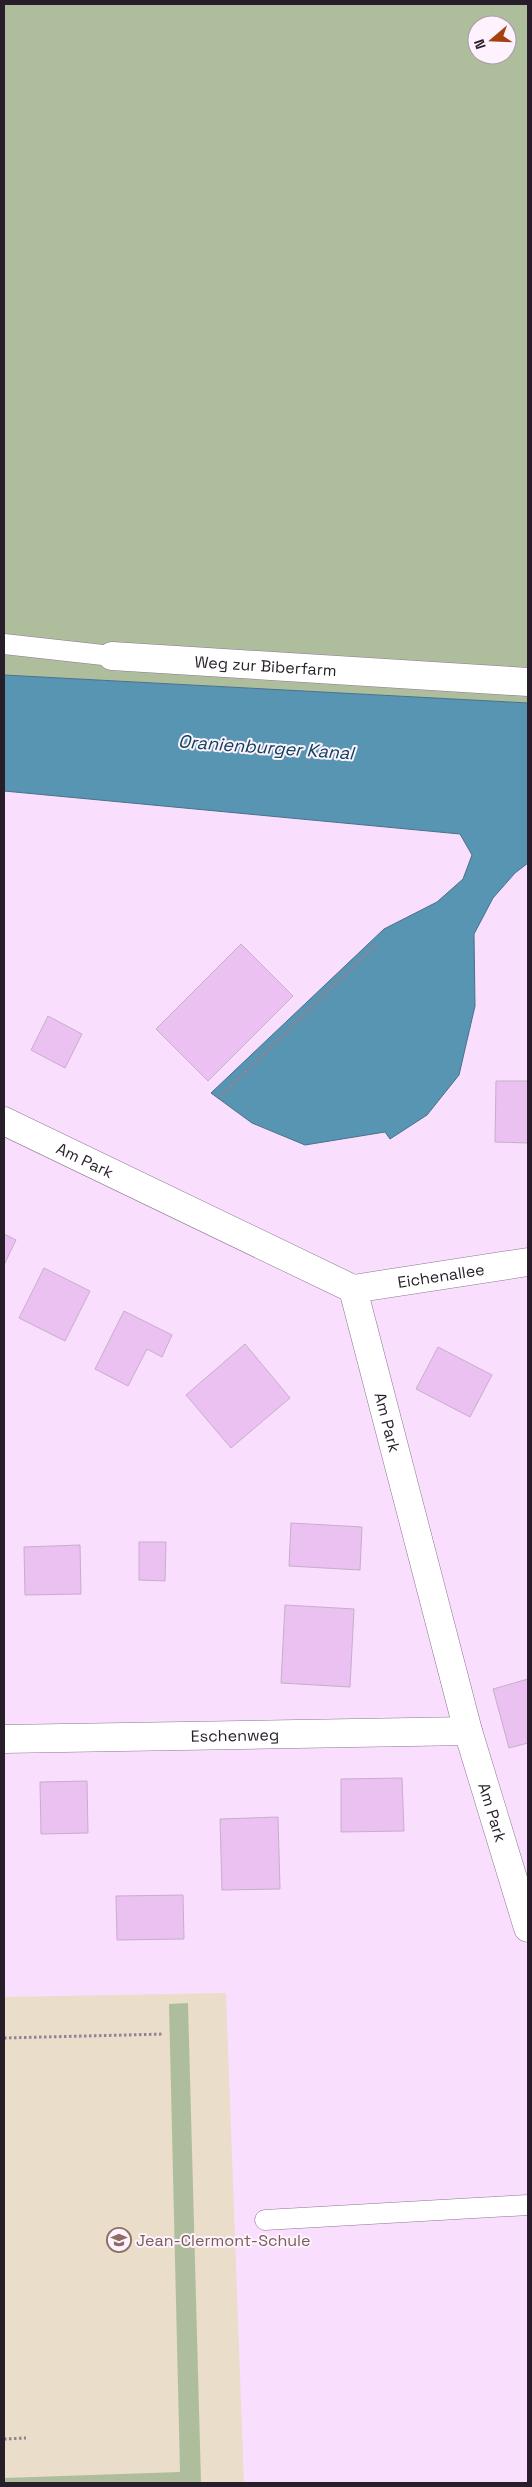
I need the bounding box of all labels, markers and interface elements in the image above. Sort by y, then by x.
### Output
north arrow [467,15,517,65]
text: N [470,37,490,52]
street label: Weg zur Biberfarm [194,651,337,681]
water label: Oranienburger Kanal [177,729,357,765]
street label: Am Park [53,1137,118,1183]
street label: Eichenallee [396,1258,486,1292]
street label: Am Park [370,1390,406,1455]
street label: Eschenweg [191,1724,279,1746]
street label: Am Park [474,1780,512,1845]
school or university icon: Jean-Clermont-Schule [106,2227,132,2253]
place label: Jean-Clermont-Schule [136,2230,310,2251]

